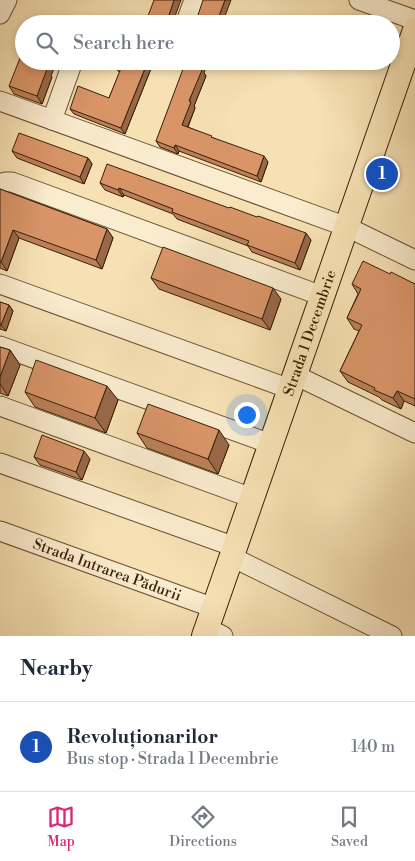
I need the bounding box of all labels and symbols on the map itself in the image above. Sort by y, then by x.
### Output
pin: 1 [366,155,398,193]
street label: Strada 1 Decembrie [279,267,340,398]
your location [234,402,260,428]
street label: Strada Intrarea Pădurii [30,534,184,605]

